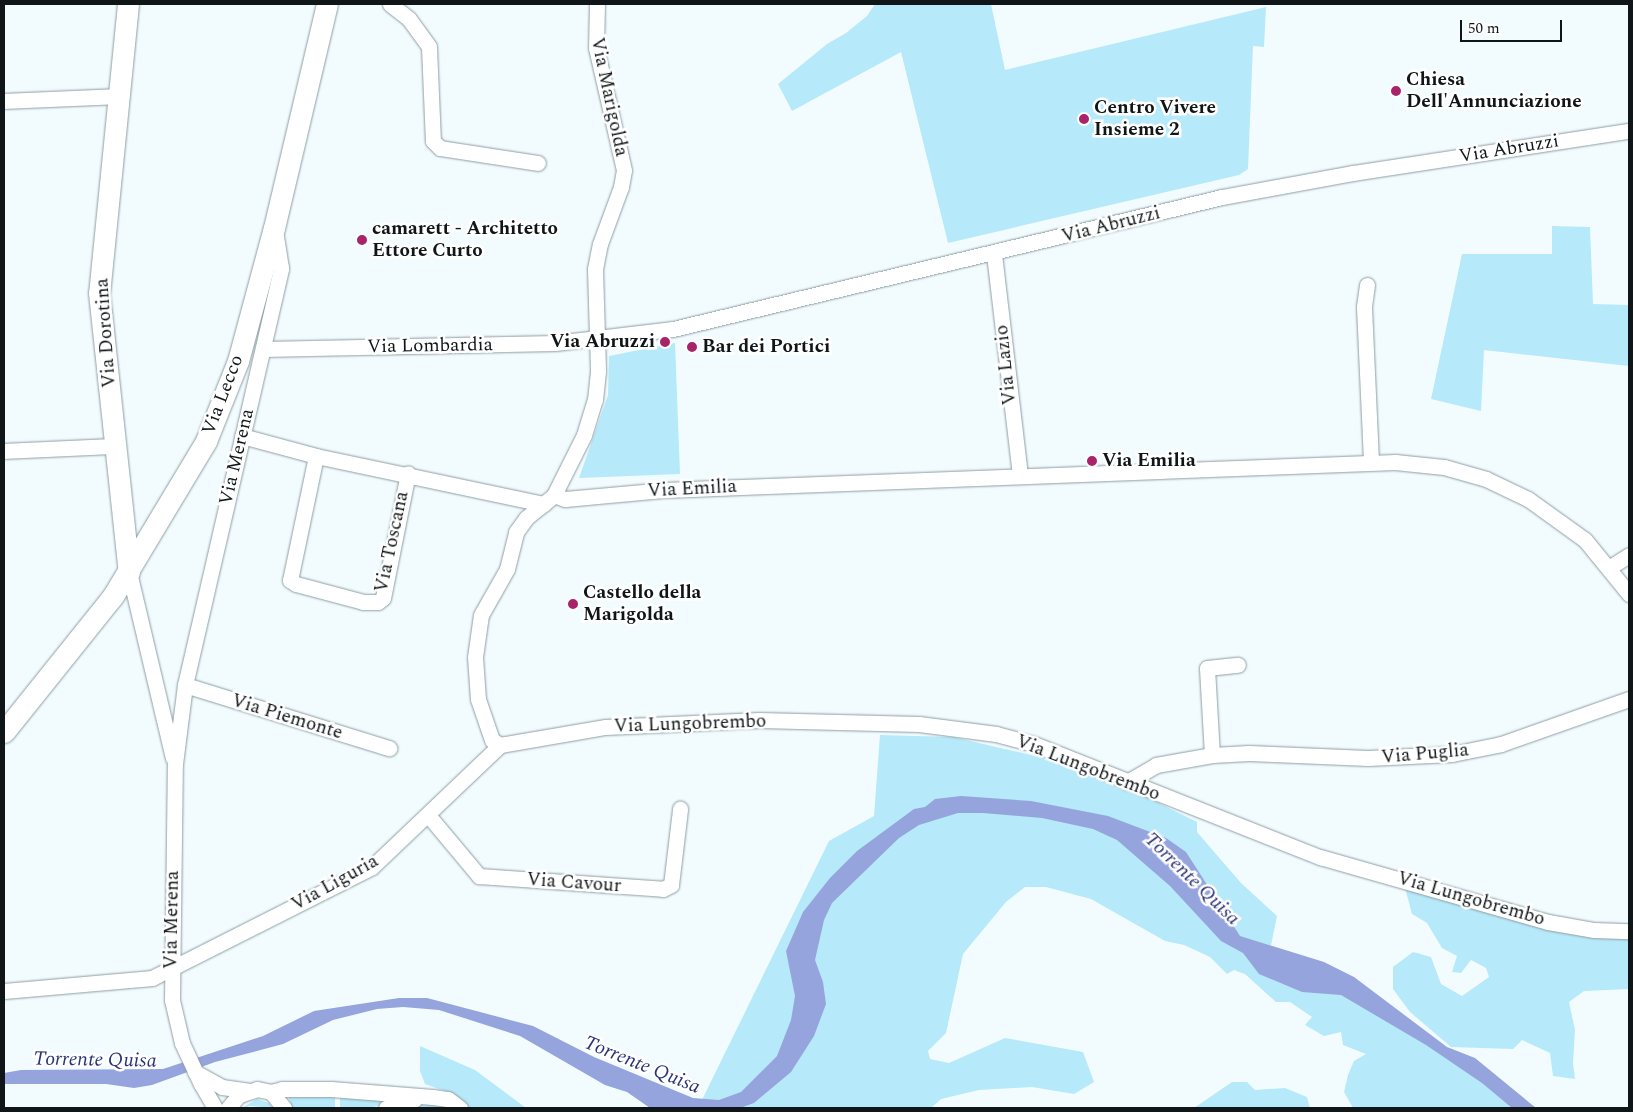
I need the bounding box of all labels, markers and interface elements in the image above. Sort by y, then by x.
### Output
scale bar [1463,10,1566,42]
text: 50 m [1468,17,1500,40]
street label: Via Marigolda [585,35,633,159]
place label: Chiesa Dell'Annunciazione [1406,69,1582,113]
marker: Chiesa Dell'Annunciazione [1390,85,1402,97]
place label: Centro Vivere Insieme 2 [1094,97,1216,141]
marker: Centro Vivere Insieme 2 [1078,113,1090,125]
street label: Via Abruzzi [1457,130,1561,168]
street label: Via Abruzzi [1059,202,1163,248]
place label: camarett - Architetto Ettore Curto [372,218,558,262]
marker: camarett - Architetto Ettore Curto [356,234,368,246]
street label: Via Dorotina [91,277,121,389]
street label: Via Lazio [990,324,1022,406]
place label: Via Abruzzi [550,331,655,353]
street label: Via Lombardia [367,334,493,358]
marker: Via Abruzzi [659,336,671,348]
place label: Bar dei Portici [702,336,830,358]
marker: Bar dei Portici [686,341,698,353]
street label: Via Lecco [197,352,249,438]
street label: Via Merena [215,406,259,508]
place label: Via Emilia [1102,450,1196,472]
marker: Via Emilia [1086,455,1098,467]
street label: Via Emilia [647,475,737,503]
street label: Via Toscana [370,489,414,595]
place label: Castello della Marigolda [583,582,701,626]
marker: Castello della Marigolda [567,598,579,610]
street label: Via Piemonte [229,689,345,745]
street label: Via Lungobrembo [613,710,767,738]
street label: Via Lungobrembo [1013,730,1163,806]
street label: Via Puglia [1380,739,1470,769]
water label: Torrente Quisa [1139,828,1245,930]
street label: Via Liguria [288,850,382,916]
street label: Via Lungobrembo [1395,867,1547,931]
street label: Via Cavour [526,868,622,898]
street label: Via Merena [160,871,184,969]
water label: Torrente Quisa [580,1031,704,1099]
water label: Torrente Quisa [33,1047,157,1073]

